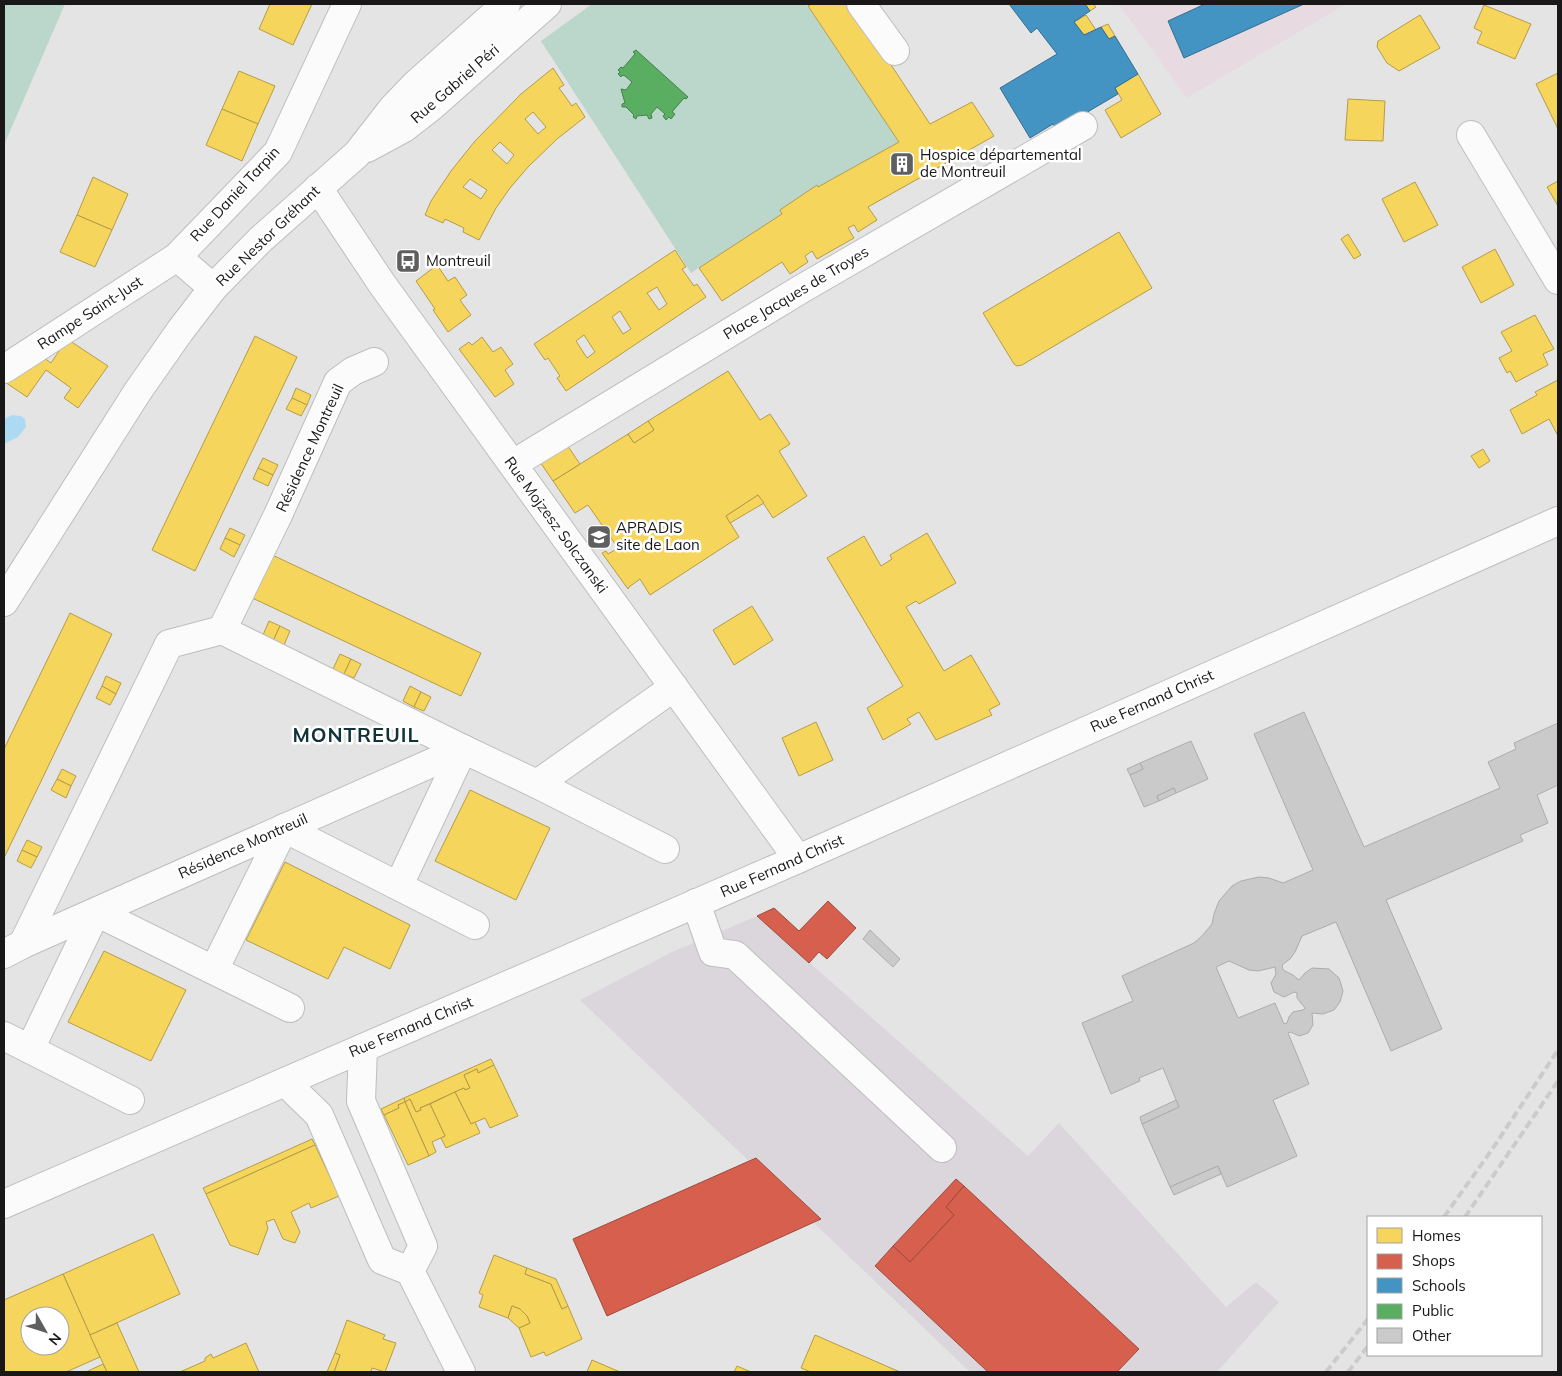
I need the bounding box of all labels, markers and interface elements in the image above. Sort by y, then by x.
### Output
street label: Rue Gabriel Péri [406,40,503,127]
street label: Rue Daniel Tarpin [186,142,284,245]
place label: Hospice départemental de Montreuil [920,145,1082,181]
building icon: Hospice départemental de Montreuil [889,151,915,177]
street label: Rue Nestor Gréhant [212,181,324,290]
street label: Place Jacques de Troyes [720,242,872,344]
bus stop icon: Montreuil [395,248,421,274]
place label: Montreuil [426,251,491,270]
street label: Rampe Saint-Just [34,271,146,354]
street label: Résidence Montreuil [271,381,348,515]
street label: Rue Mojzesz Solczanski [500,453,612,597]
place label: APRADIS site de Laon [616,518,700,554]
school or university icon: APRADIS site de Laon [586,524,612,550]
street label: Rue Fernand Christ [1087,665,1216,736]
district label: MONTREUIL [292,722,420,747]
street label: Résidence Montreuil [175,809,310,883]
street label: Rue Fernand Christ [717,830,846,901]
street label: Rue Fernand Christ [346,992,476,1061]
legend [1367,1216,1542,1356]
text: Homes [1412,1226,1461,1245]
text: Shops [1412,1251,1455,1270]
text: Schools [1412,1276,1466,1295]
text: Public [1412,1301,1454,1320]
north arrow [20,1306,70,1356]
text: Other [1412,1326,1452,1345]
text: N [45,1329,65,1349]

